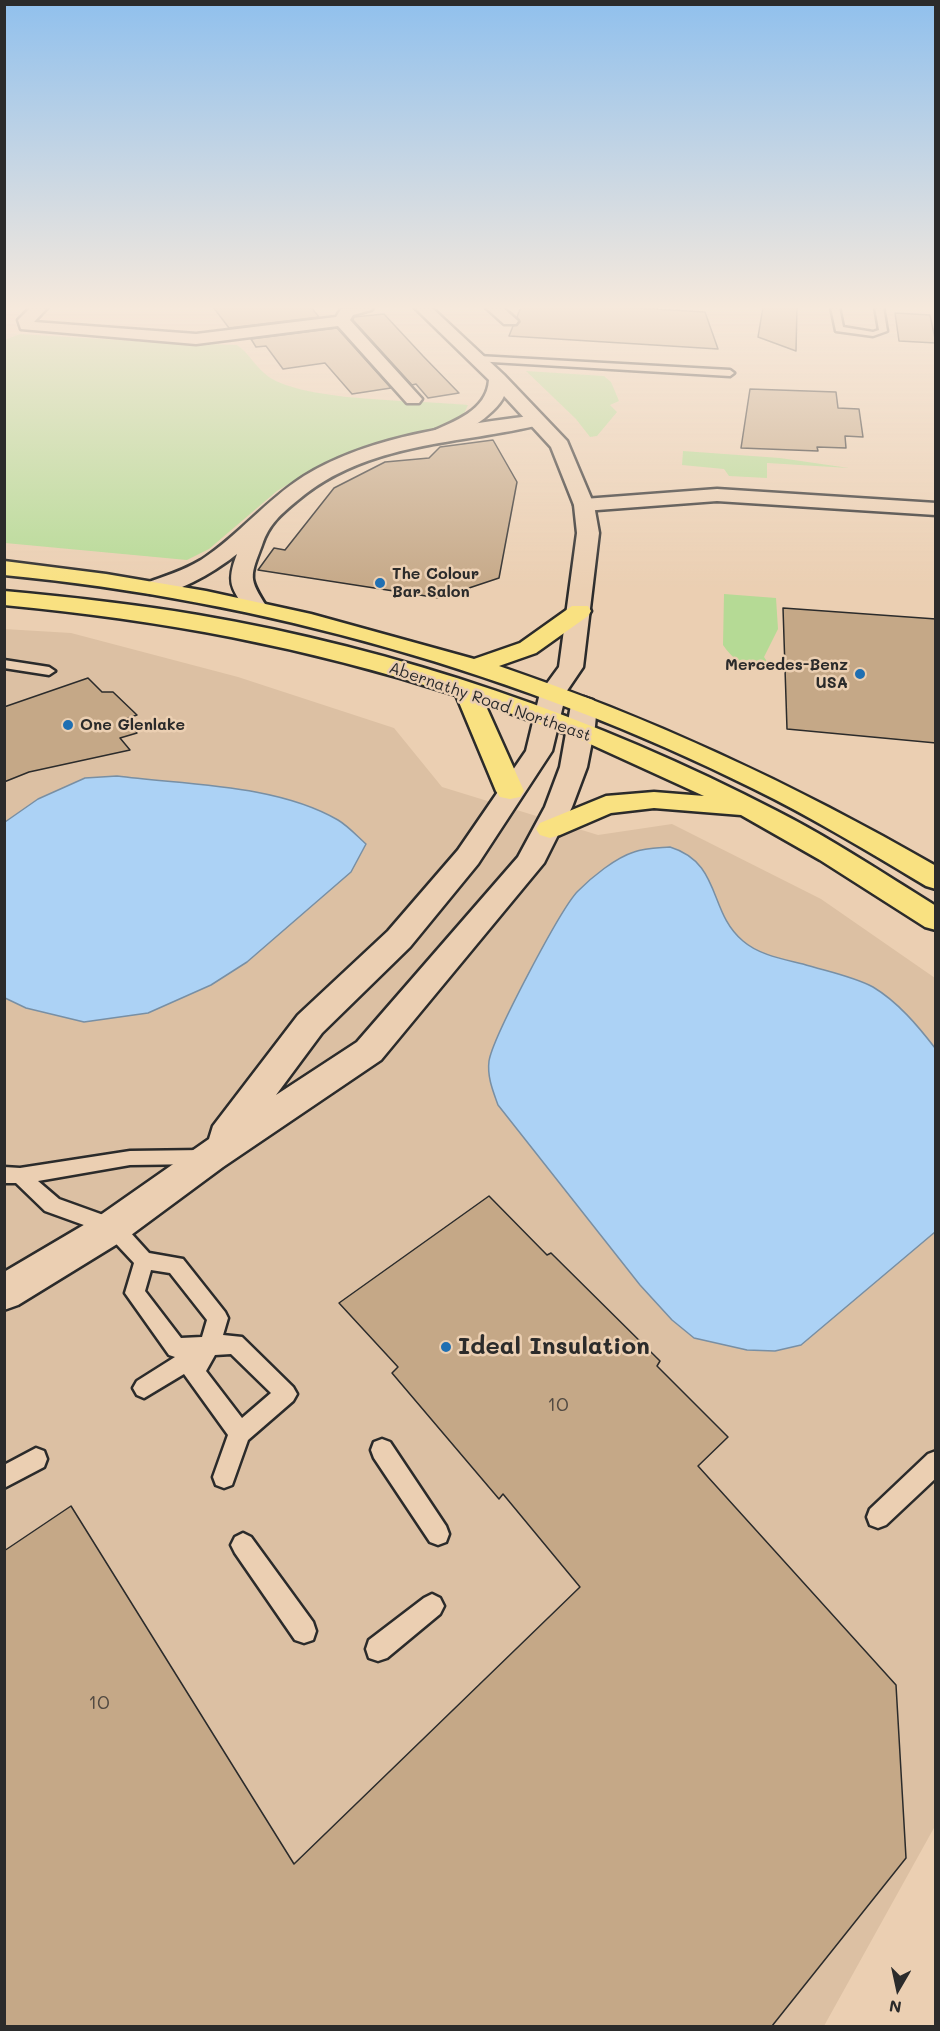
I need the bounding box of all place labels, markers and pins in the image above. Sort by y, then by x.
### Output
place label: The Colour Bar Salon [392,564,479,602]
marker: The Colour Bar Salon [373,576,387,590]
place label: Mercedes-Benz USA [725,655,848,693]
marker: Mercedes-Benz USA [853,667,867,681]
place label: One Glenlake [80,715,185,735]
marker: One Glenlake [61,718,75,732]
place label: Ideal Insulation [458,1333,650,1361]
marker: Ideal Insulation [439,1340,453,1354]

